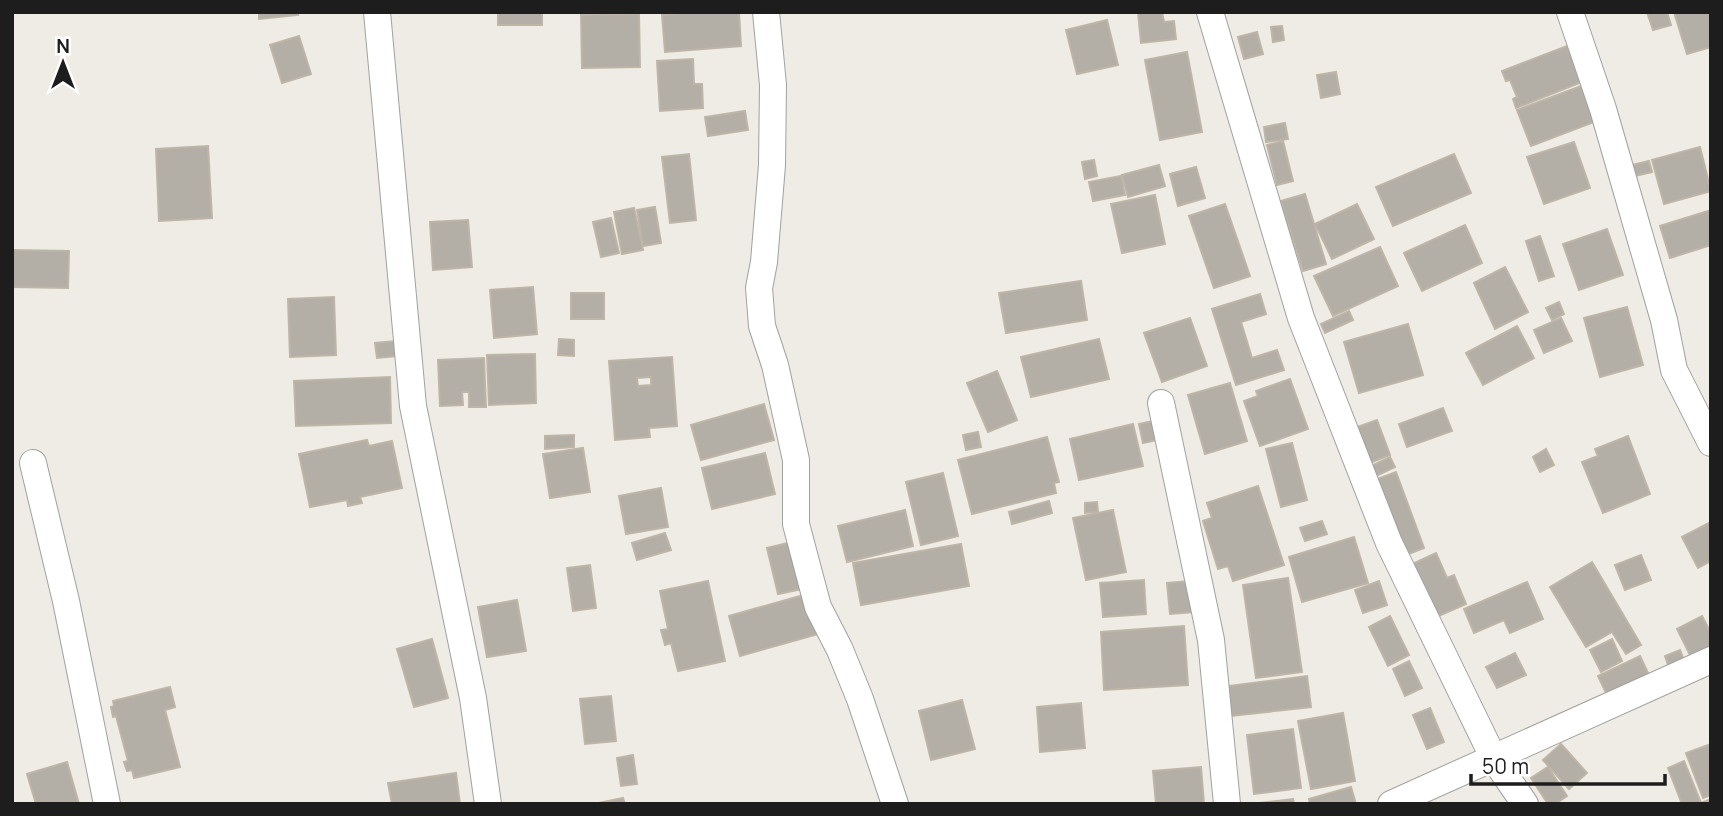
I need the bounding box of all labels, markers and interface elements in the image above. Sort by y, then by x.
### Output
north arrow [28,28,98,98]
text: N [56,33,70,59]
scale bar [1471,742,1665,786]
text: 50 m [1482,752,1529,780]

